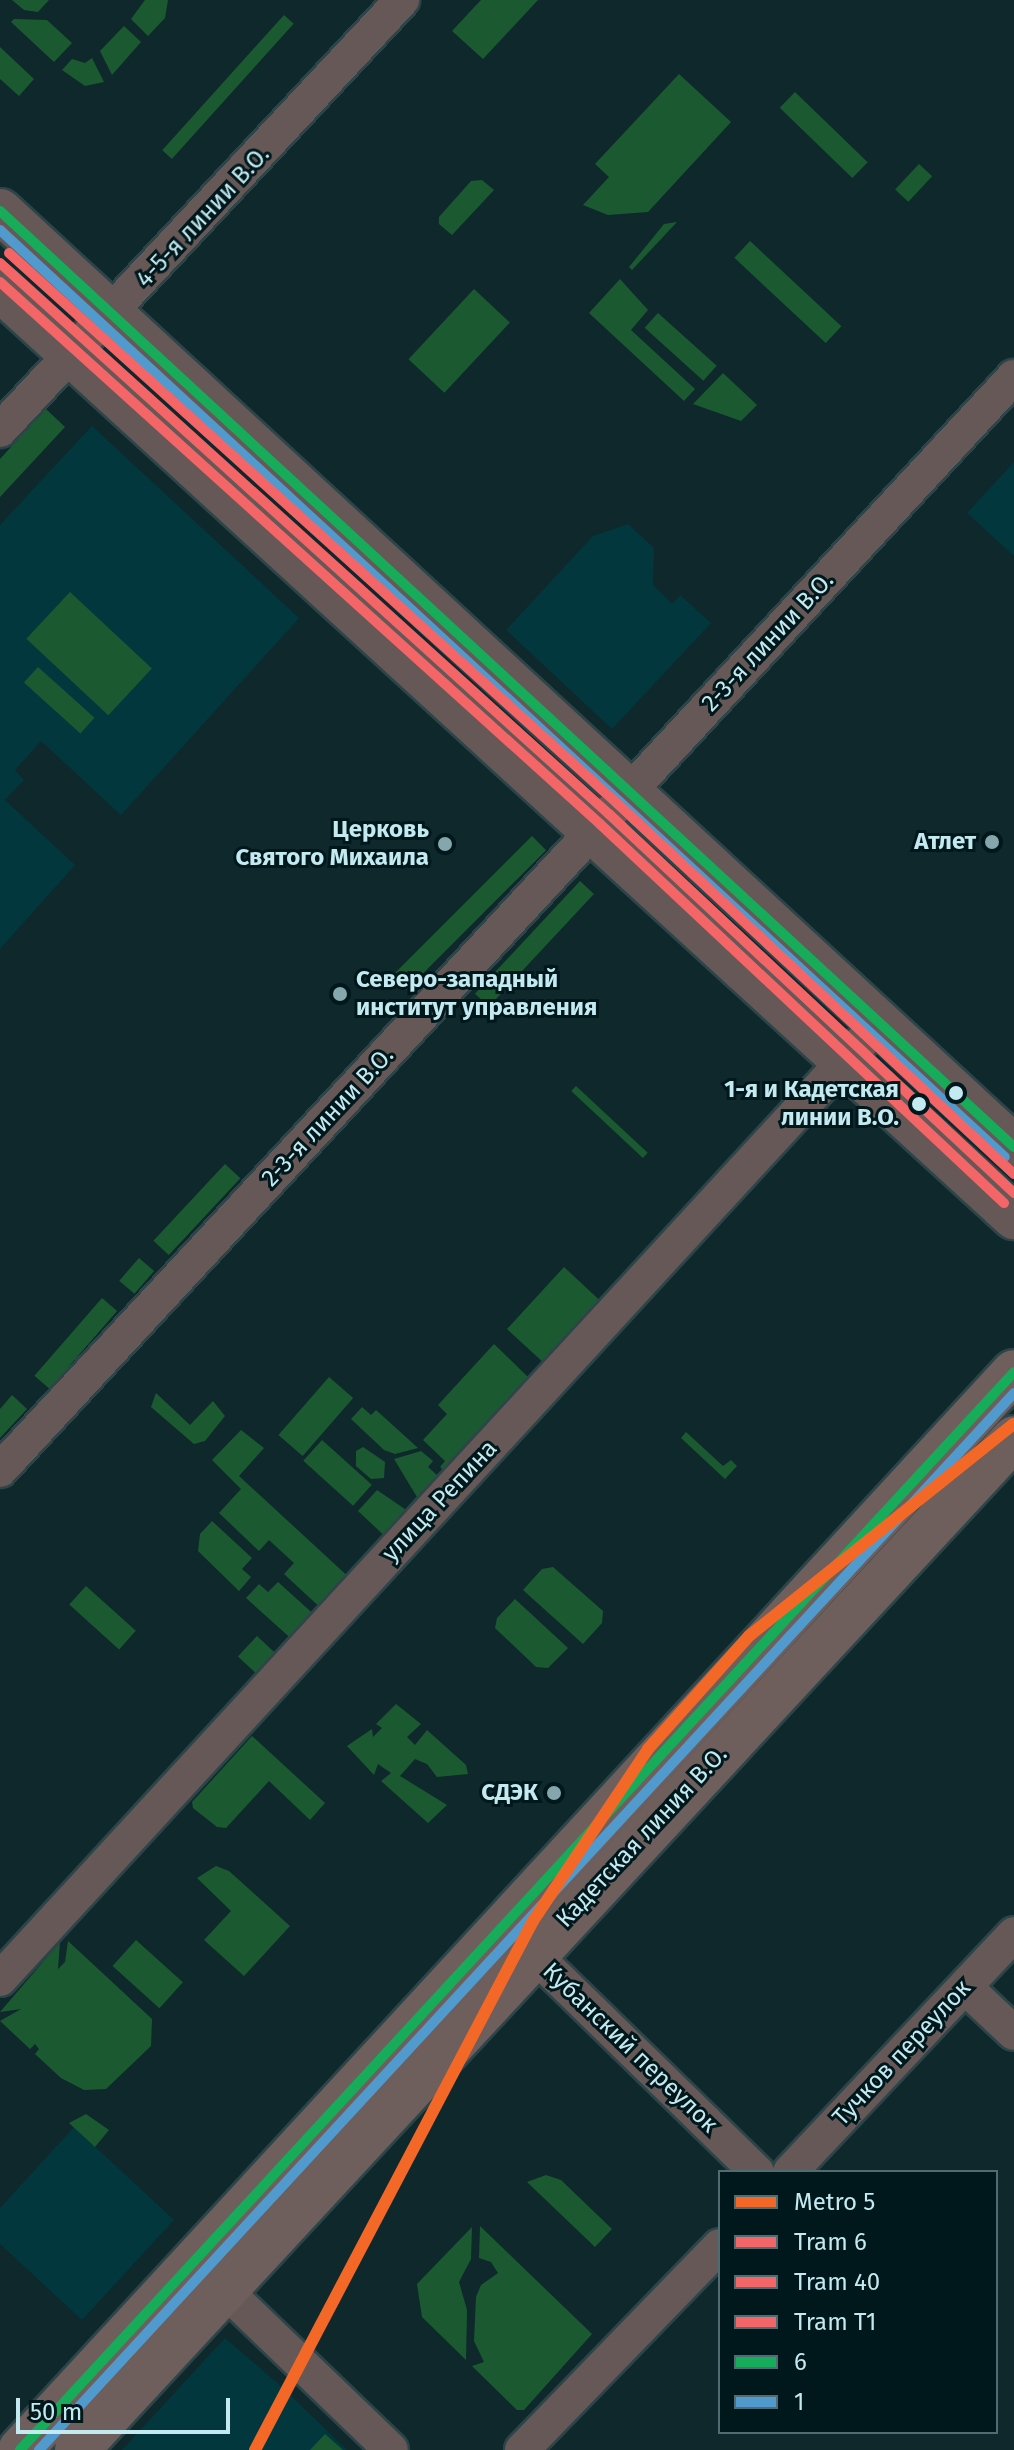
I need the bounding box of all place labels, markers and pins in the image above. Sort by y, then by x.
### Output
place label: Церковь Святого Михаила [235,816,429,872]
place label: Атлет [914,828,976,856]
marker: Атлет [983,833,1001,851]
marker: Церковь Святого Михаила [436,835,454,853]
place label: Северо-западный институт управления [356,966,597,1022]
marker: Северо-западный институт управления [331,985,349,1003]
place label: 1-я и Кадетская линии В.О. [724,1076,899,1132]
unlabelled marker [948,1085,964,1101]
marker: 1-я и Кадетская линии В.О. [906,1091,932,1117]
place label: СДЭК [481,1779,538,1807]
marker: СДЭК [545,1784,563,1802]

